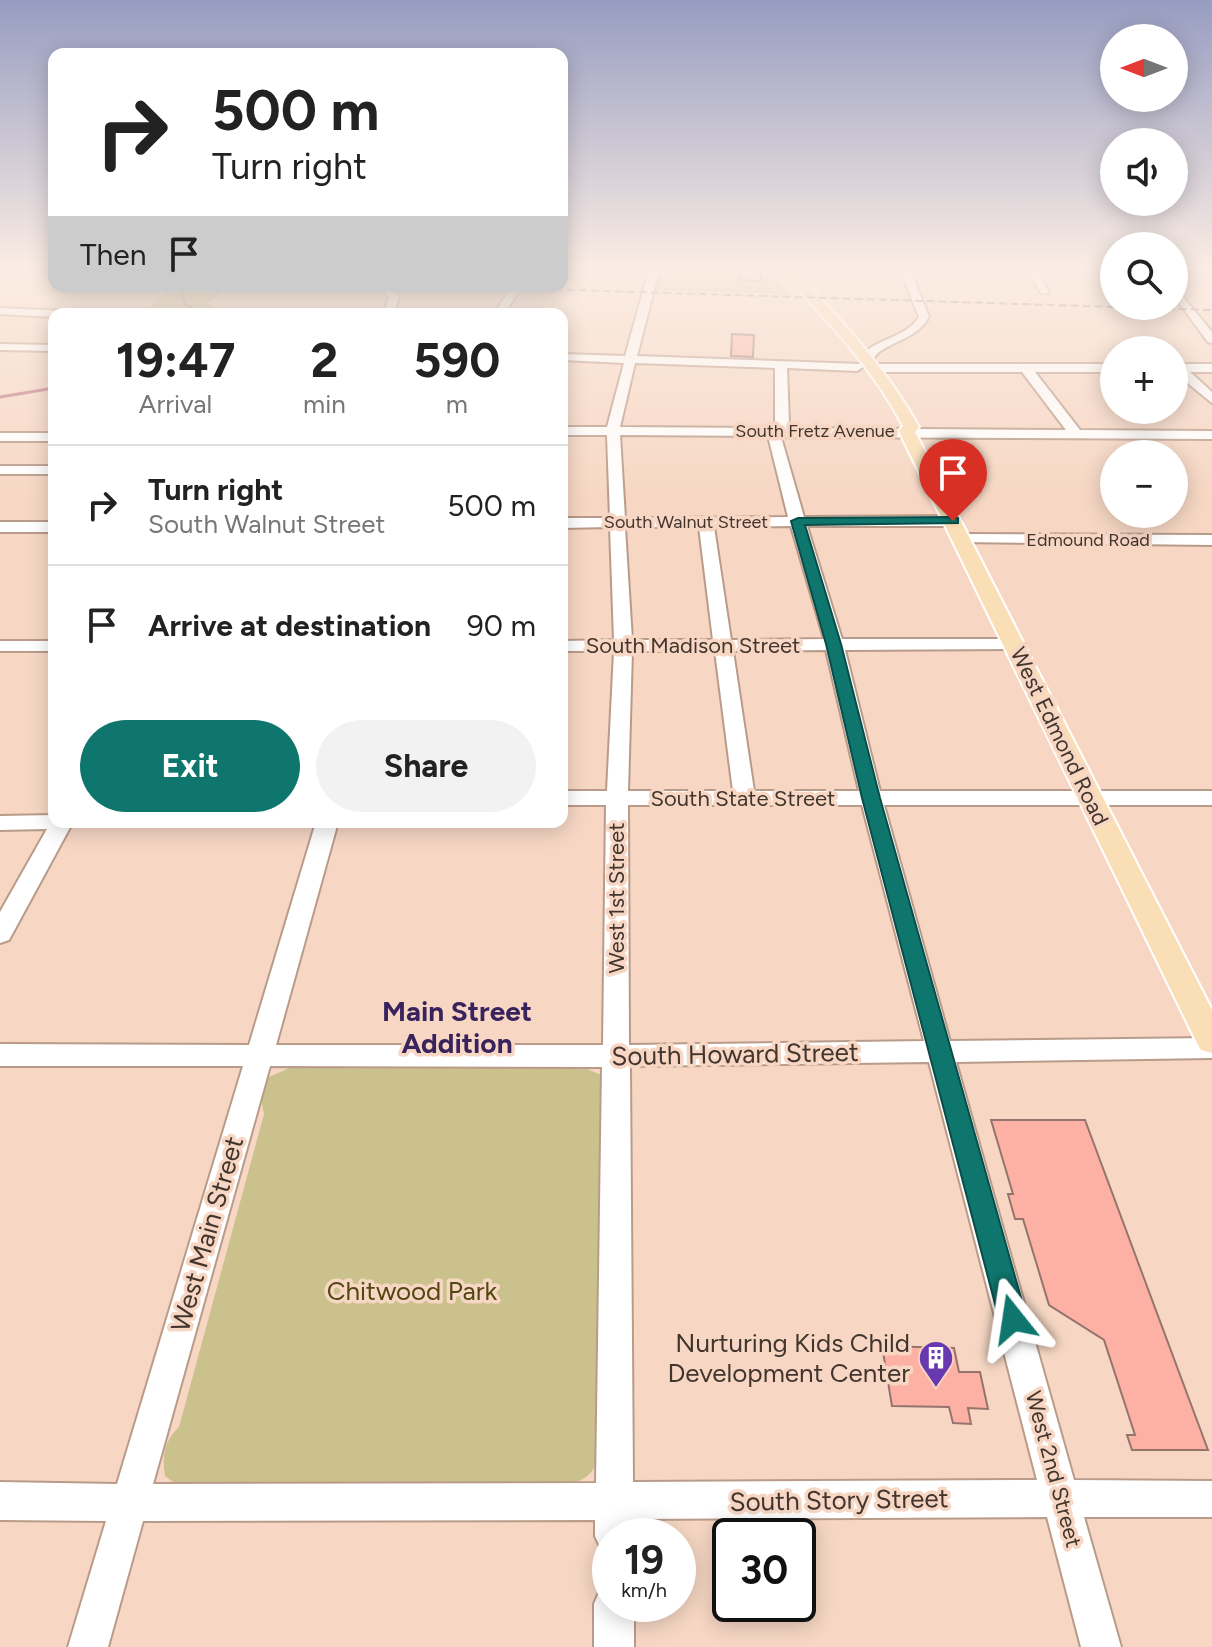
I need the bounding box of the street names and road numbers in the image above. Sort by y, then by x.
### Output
street label: South Fretz Avenue [735,420,895,442]
street label: South Walnut Street [604,511,768,533]
street label: Edmound Road [1026,529,1150,551]
street label: South Madison Street [586,632,800,659]
street label: West Edmond Road [1005,643,1114,830]
street label: South State Street [651,785,835,812]
street label: West 1st Street [603,823,630,973]
street label: South Howard Street [611,1036,859,1072]
street label: West Main Street [164,1133,250,1335]
street label: West 2nd Street [1020,1388,1087,1550]
street label: South Story Street [729,1482,949,1518]

